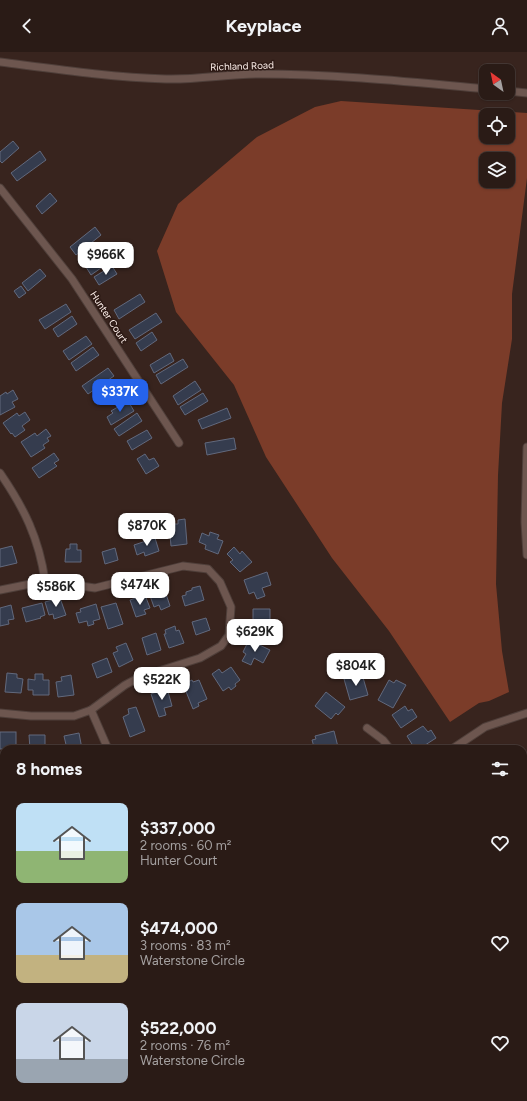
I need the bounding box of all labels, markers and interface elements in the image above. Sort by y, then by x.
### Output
icon: back [16,15,38,37]
text: Keyplace [225,15,302,37]
icon: person [489,15,511,37]
street label: Richland Road [210,58,274,74]
north arrow [479,64,515,100]
map controls [479,64,515,188]
button: locate [479,108,515,144]
button: layers [479,152,515,188]
pin: $966K [78,242,134,276]
text: $966K [87,247,125,262]
street label: Hunter Court [87,289,131,346]
pin: $337K [92,379,148,413]
text: $337K [101,384,139,399]
pin: $870K [119,513,175,547]
text: $870K [127,518,167,533]
pin: $474K [112,572,168,606]
pin: $586K [28,574,84,608]
text: $474K [120,577,160,592]
text: $586K [37,579,75,594]
pin: $629K [227,619,283,653]
text: $629K [236,624,274,639]
pin: $804K [328,653,384,687]
text: $804K [336,658,376,673]
pin: $522K [134,667,190,701]
text: $522K [143,672,181,687]
icon: filters [489,758,511,780]
text: 8 homes [16,759,82,779]
text: $337,000 [140,818,215,838]
icon: home [48,819,96,867]
icon: heart [489,832,511,854]
text: 2 rooms · 60 m² [140,838,231,853]
text: Hunter Court [140,853,217,868]
text: $474,000 [140,918,218,938]
icon: home [48,919,96,967]
icon: heart [489,932,511,954]
text: 3 rooms · 83 m² [140,938,231,953]
text: Waterstone Circle [140,953,245,968]
text: $522,000 [140,1018,216,1038]
icon: home [48,1019,96,1067]
icon: heart [489,1032,511,1054]
text: 2 rooms · 76 m² [140,1038,230,1053]
text: Waterstone Circle [140,1053,245,1068]

